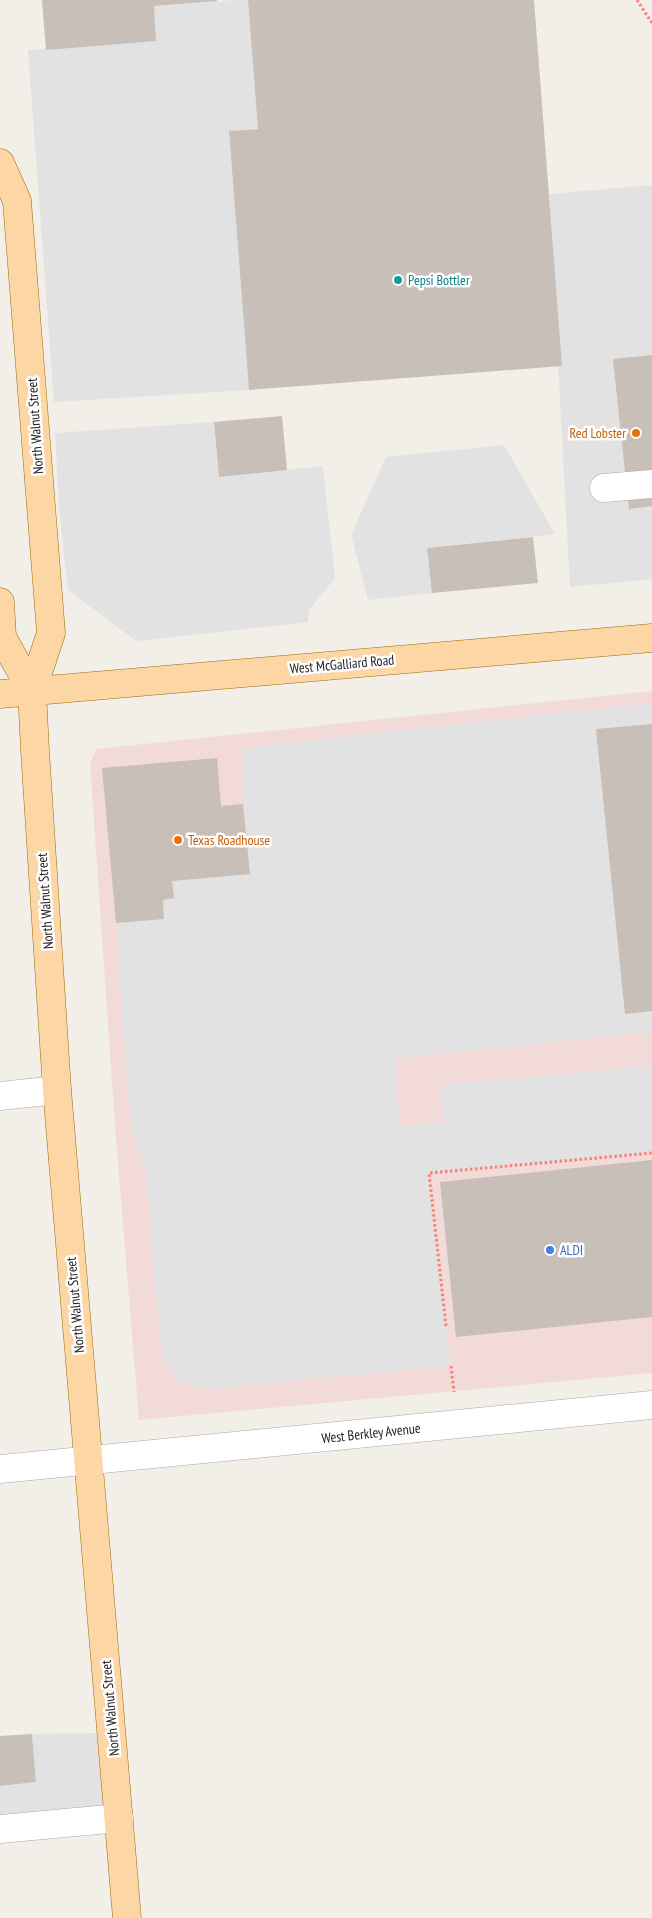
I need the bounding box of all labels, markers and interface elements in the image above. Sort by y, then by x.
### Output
place label: Pepsi Bottler [408,271,470,289]
marker: Pepsi Bottler [392,274,404,286]
street label: North Walnut Street [23,377,47,475]
place label: Red Lobster [570,424,626,442]
marker: Red Lobster [630,427,642,439]
street label: West McGalliard Road [289,650,395,678]
place label: Texas Roadhouse [188,831,270,849]
marker: Texas Roadhouse [172,834,184,846]
street label: North Walnut Street [33,852,57,950]
place label: ALDI [560,1241,583,1259]
marker: ALDI [544,1244,556,1256]
street label: North Walnut Street [62,1256,88,1354]
street label: West Berkley Avenue [321,1419,422,1447]
street label: North Walnut Street [97,1659,123,1757]

